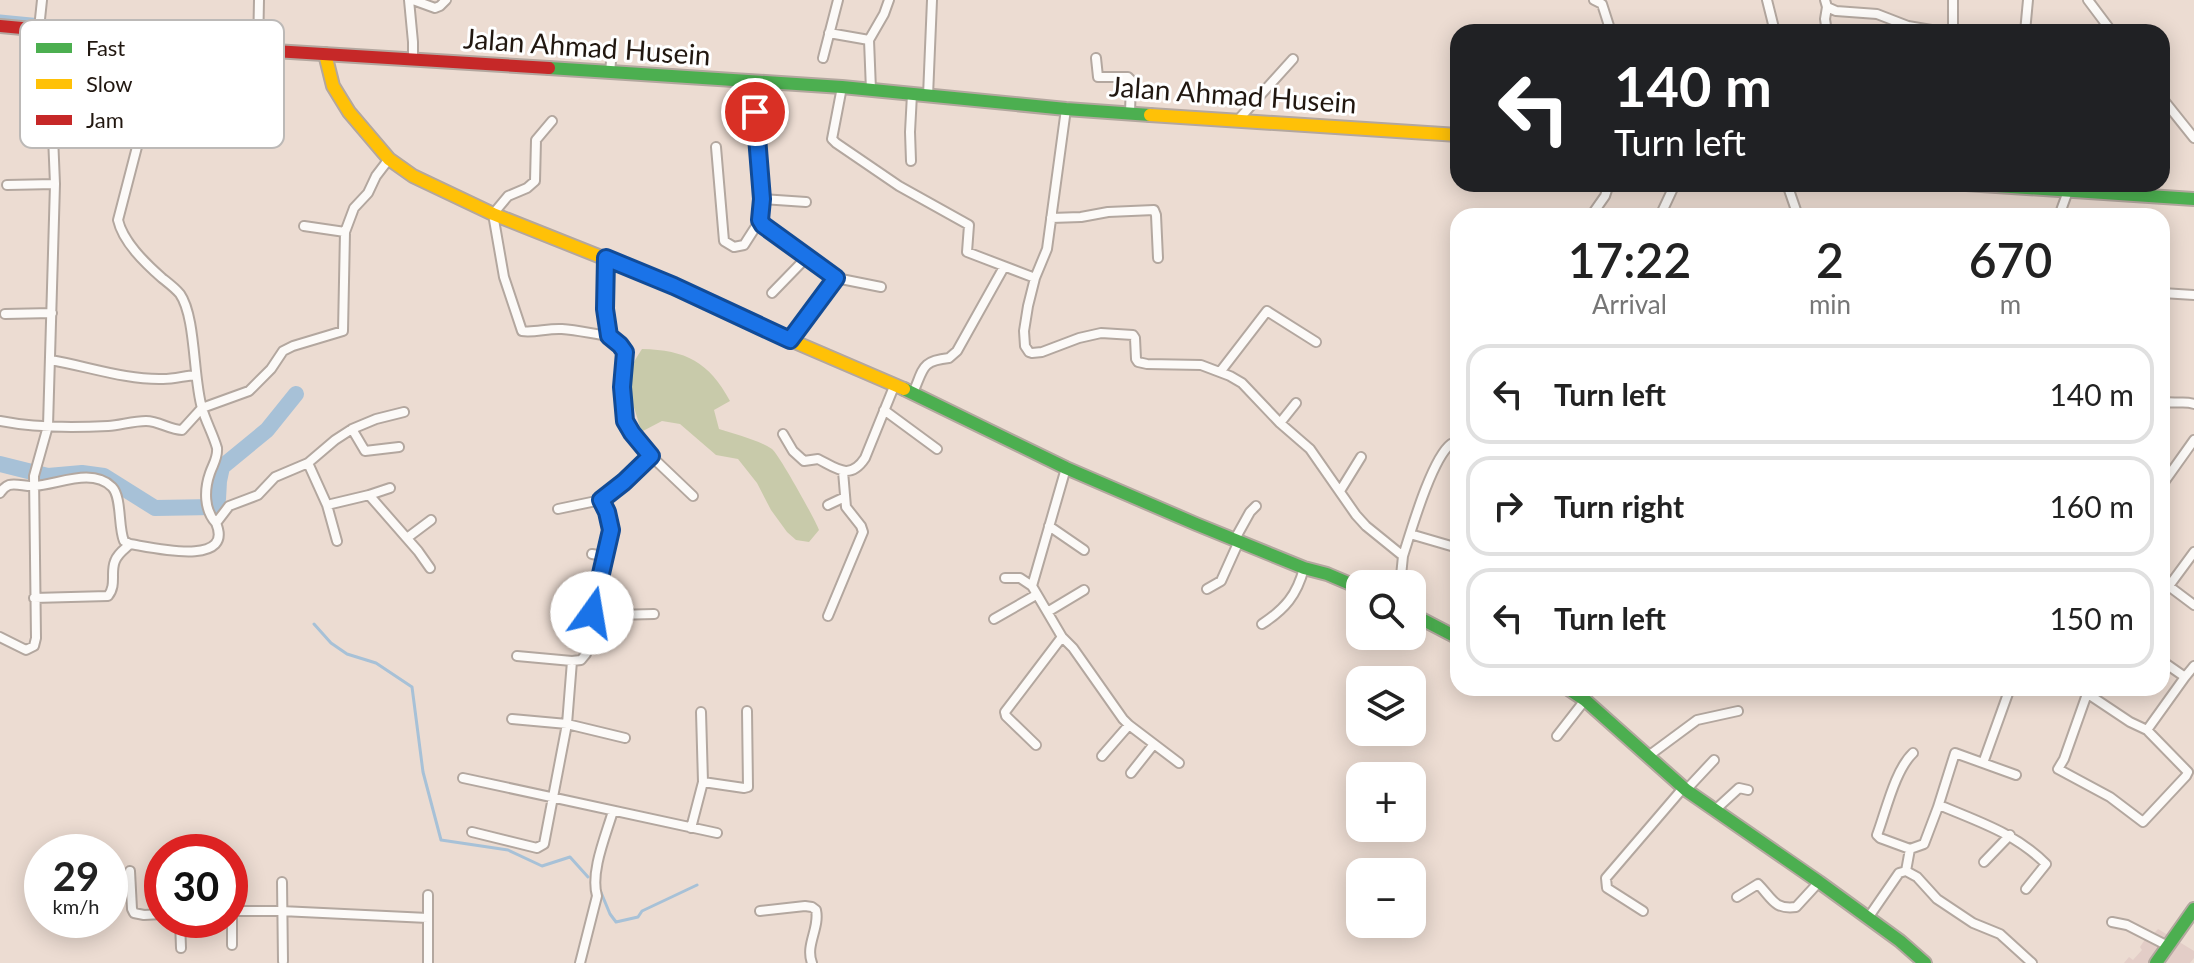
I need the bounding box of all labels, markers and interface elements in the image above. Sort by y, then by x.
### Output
legend [20,20,284,148]
street label: Jalan Ahmad Husein [462,20,712,72]
text: Fast [86,34,125,61]
text: 140 m [1614,52,1772,119]
icon: left [1482,56,1586,160]
street label: Jalan Ahmad Husein [1108,68,1358,120]
text: Slow [86,70,133,97]
pin [721,78,789,146]
icon: arrive [733,90,777,134]
text: Jam [86,106,124,133]
text: Turn left [1614,120,1746,164]
text: 17:22 [1568,231,1691,288]
text: 2 [1816,231,1844,288]
text: 670 [1969,231,2052,288]
text: Arrival [1592,288,1667,320]
text: min [1809,288,1851,320]
text: m [2000,288,2021,320]
icon: left [1486,372,1530,416]
text: Turn left [1554,376,1666,412]
text: 140 m [2049,376,2134,412]
icon: right [1486,484,1530,528]
text: Turn right [1554,488,1684,524]
text: 160 m [2049,488,2134,524]
map controls [1346,570,1426,938]
button: search [1346,570,1426,650]
position arrow [550,571,634,655]
icon: left [1486,596,1530,640]
text: Turn left [1554,600,1666,636]
text: 150 m [2049,600,2134,636]
button: layers [1346,666,1426,746]
button: + [1346,762,1426,842]
speed limit sign: 30 [144,834,248,938]
text: 29 [53,852,99,900]
button: − [1346,858,1426,938]
text: km/h [53,894,99,918]

